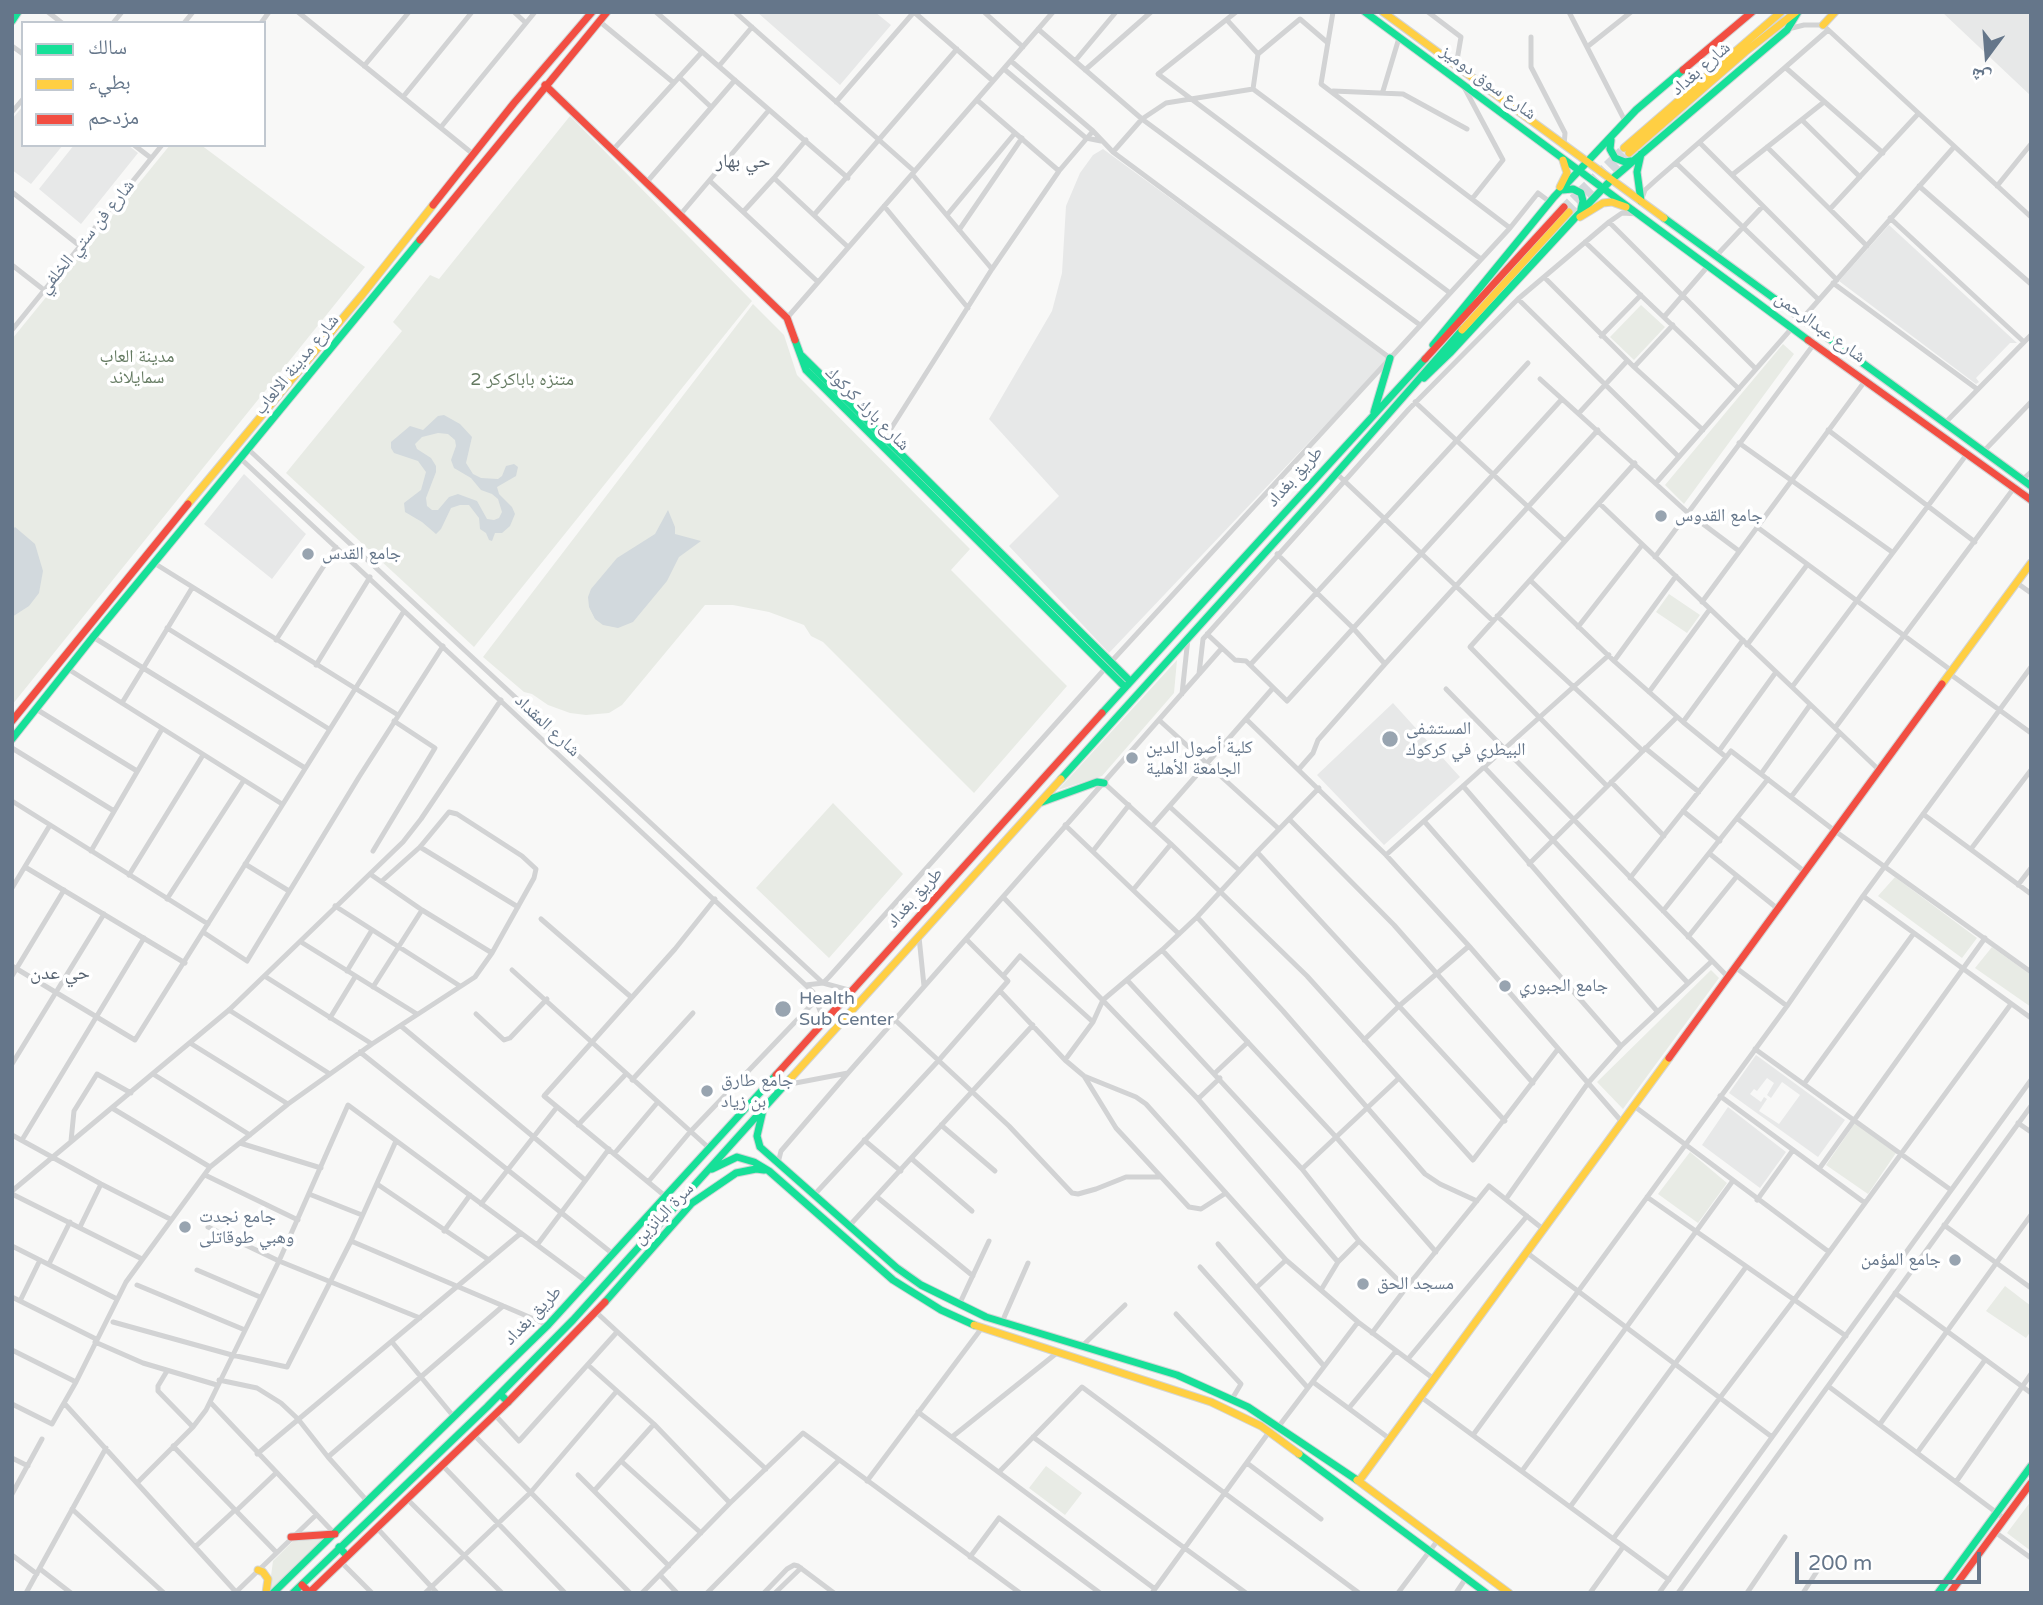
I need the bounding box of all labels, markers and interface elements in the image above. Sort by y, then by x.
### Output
legend [21,21,266,147]
north arrow [1952,21,2022,91]
text: سالك [88,35,127,60]
street label: شارع بغداد [1667,37,1735,101]
street label: شارع سوق دوميز [1436,41,1540,125]
text: ش [1968,63,1994,90]
text: بطيء [88,70,131,95]
text: مزدحم [88,105,139,130]
district label: حي بهار [716,151,770,173]
street label: شارع فن ستي الخلفي [34,175,140,299]
street label: شارع عبدالرحمن [1771,288,1869,368]
street label: شارع مدينة الالعاب [250,310,344,420]
park label: مدينة العاب سمايلاند [100,346,174,388]
street label: شارع بارك كركوك [820,362,914,456]
park label: متنزه باباكركر 2 [470,369,574,391]
street label: طريق بغداد [1262,442,1328,512]
place label: جامع القدوس [1675,505,1763,527]
marker: جامع القدوس [1653,508,1669,524]
place label: جامع القدس [322,543,401,565]
marker: جامع القدس [300,546,316,562]
street label: شارع المقداد [510,690,584,762]
place label: المستشفى البيطري في كركوك [1406,718,1526,760]
marker: المستشفى البيطري في كركوك [1380,729,1400,749]
place label: كلية أصول الدين الجامعة الأهلية [1146,737,1253,780]
marker: كلية أصول الدين الجامعة الأهلية [1124,750,1140,766]
street label: طريق بغداد [882,863,948,933]
district label: حي عدن [30,963,90,985]
place label: جامع الجبوري [1519,975,1608,997]
marker: جامع الجبوري [1497,978,1513,994]
place label: Health Sub Center [799,988,894,1030]
marker: Health Sub Center [773,999,793,1019]
place label: جامع طارق بن زياد [721,1070,794,1112]
marker: جامع طارق بن زياد [699,1083,715,1099]
street label: سرة البانزين [629,1178,699,1250]
place label: جامع نجدت وهبي طوقاتلى [199,1206,294,1248]
marker: جامع نجدت وهبي طوقاتلى [177,1219,193,1235]
place label: جامع المؤمن [1861,1249,1941,1271]
marker: جامع المؤمن [1947,1252,1963,1268]
place label: مسجد الحق [1377,1273,1454,1295]
marker: مسجد الحق [1355,1276,1371,1292]
street label: طريق بغداد [499,1282,567,1350]
scale bar [1798,1538,1983,1582]
text: 200 m [1808,1551,1872,1576]

